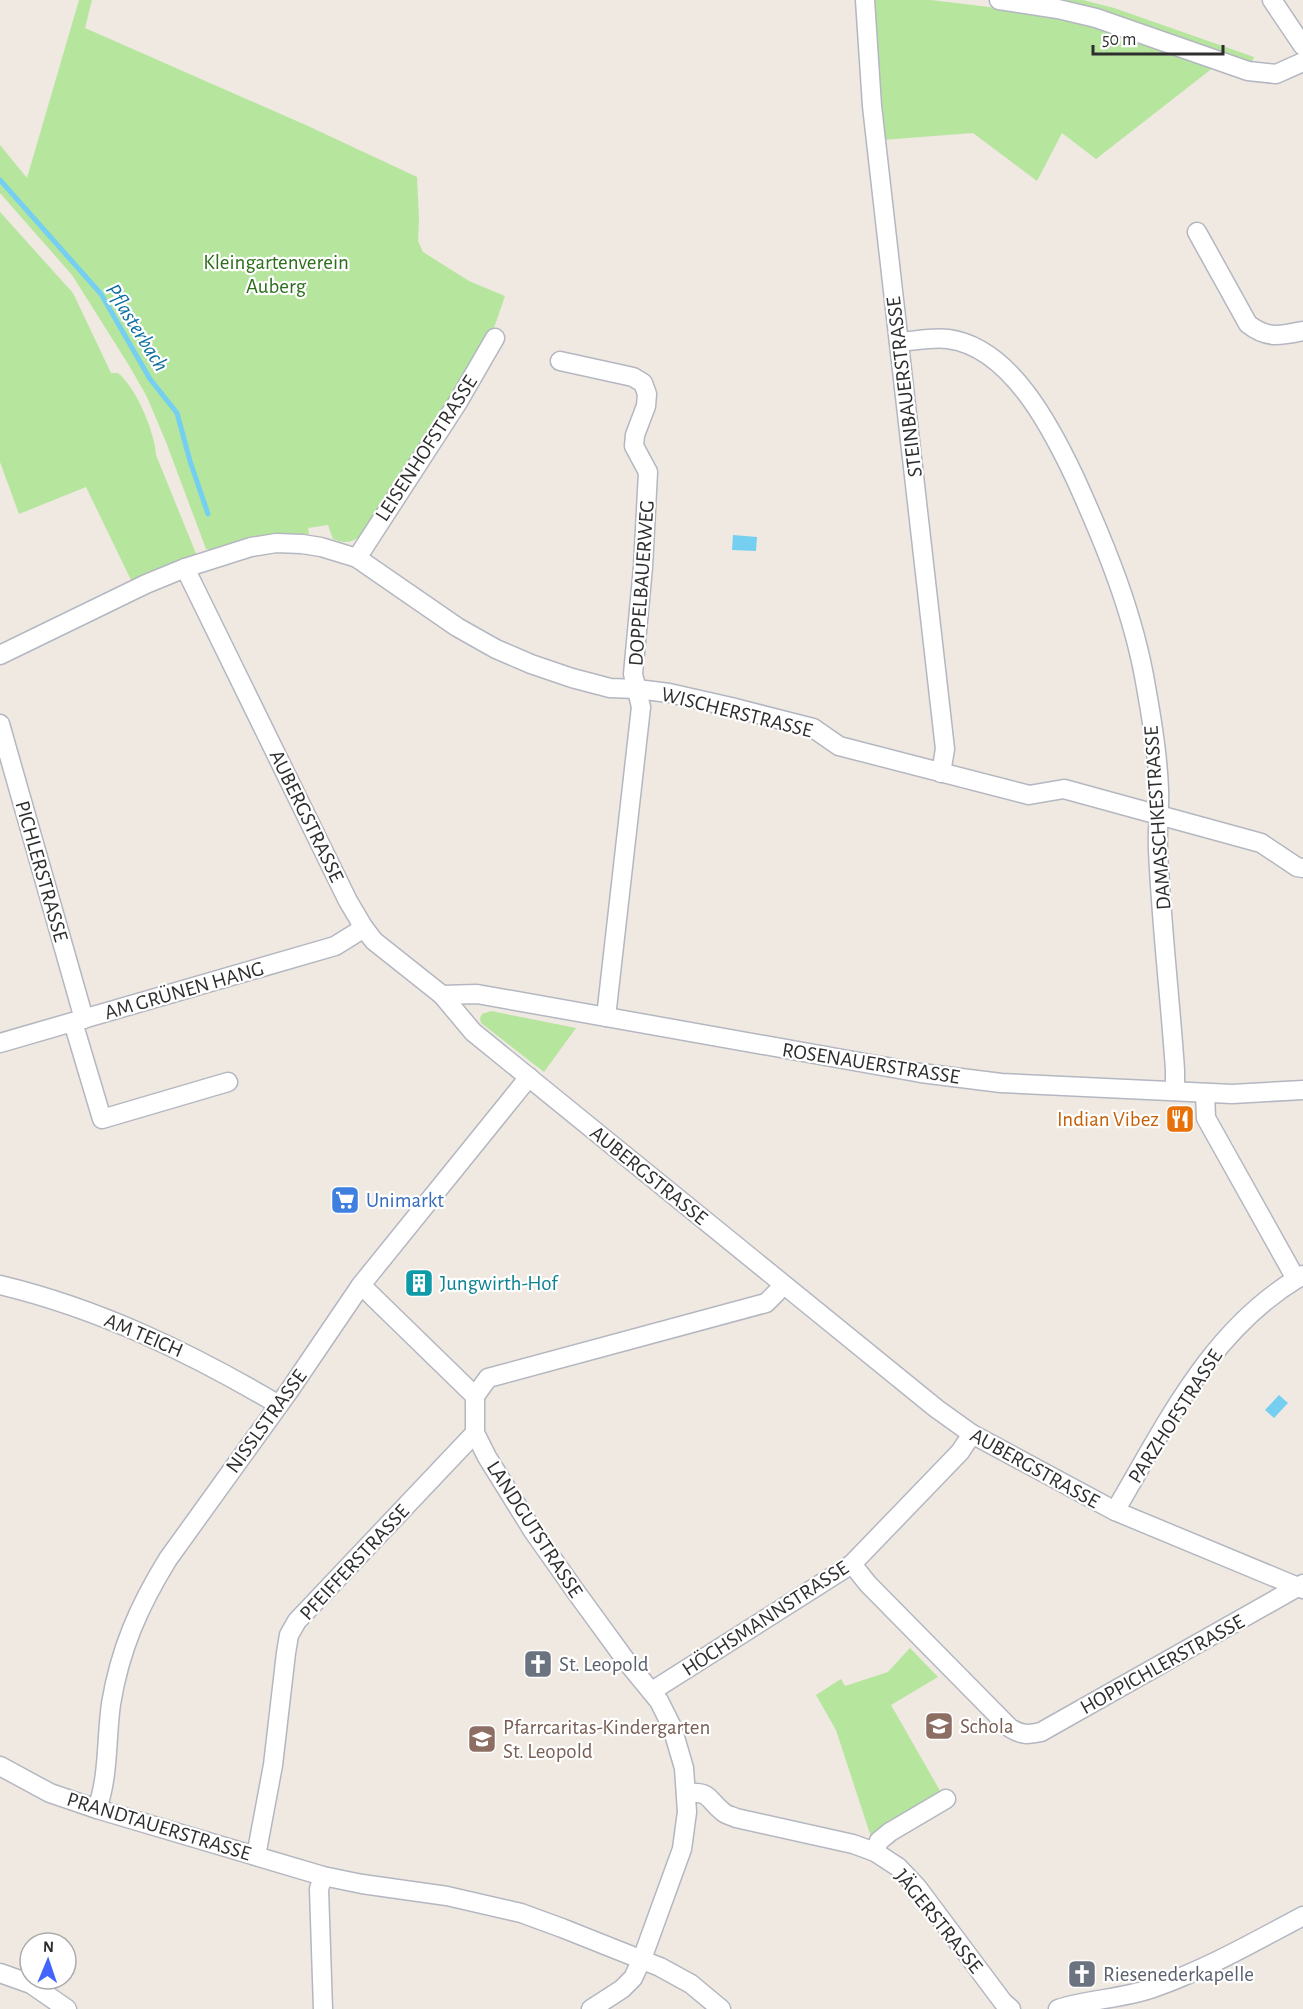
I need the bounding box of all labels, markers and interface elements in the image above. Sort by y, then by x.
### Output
scale bar [1093,18,1224,56]
text: 50 m [1102,31,1136,49]
park label: Kleingartenverein Auberg [203,252,349,297]
water label: Pflasterbach [102,280,173,375]
street label: STEINBAUERSTRASSE [883,296,926,478]
street label: LEISENHOFSTRASSE [372,372,481,525]
street label: DOPPELBAUERWEG [625,499,658,667]
street label: WISCHERSTRASSE [659,684,815,741]
street label: DAMASCHKESTRASSE [1141,725,1174,911]
street label: AUBERGSTRASSE [266,747,348,886]
street label: PICHLERSTRASSE [11,798,72,944]
street label: AM GRÜNEN HANG [102,957,266,1023]
street label: ROSENAUERSTRASSE [781,1039,961,1088]
restaurant icon: Indian Vibez [1164,1103,1196,1135]
place label: Indian Vibez [1057,1109,1159,1130]
street label: AUBERGSTRASSE [586,1122,711,1229]
supermarket icon: Unimarkt [329,1184,361,1216]
place label: Unimarkt [366,1190,444,1211]
building icon: Jungwirth-Hof [403,1267,435,1299]
place label: Jungwirth-Hof [440,1273,559,1294]
street label: AM TEICH [101,1310,186,1361]
street label: PARZHOFSTRASSE [1124,1346,1226,1487]
street label: NISSLSTRASSE [222,1366,311,1477]
street label: AUBERGSTRASSE [967,1424,1103,1513]
street label: LANDGUTSTRASSE [483,1457,586,1601]
street label: PFEIFFERSTRASSE [296,1501,413,1624]
street label: HÖCHSMANNSTRASSE [678,1556,852,1680]
street label: HOPPICHLERSTRASSE [1077,1611,1248,1718]
church icon: St. Leopold [522,1648,554,1680]
place label: St. Leopold [559,1654,649,1675]
school or university icon: Schola [923,1710,955,1742]
place label: Schola [960,1716,1014,1737]
place label: Pfarrcaritas-Kindergarten St. Leopold [503,1717,710,1762]
school or university icon: Pfarrcaritas-Kindergarten St. Leopold [466,1723,498,1755]
street label: PRANDTAUERSTRASSE [64,1788,253,1864]
street label: JÄGERSTRASSE [891,1865,987,1977]
north arrow [18,1931,78,1991]
text: N [43,1939,54,1955]
church icon: Riesenederkapelle [1066,1958,1098,1990]
place label: Riesenederkapelle [1103,1964,1254,1985]

